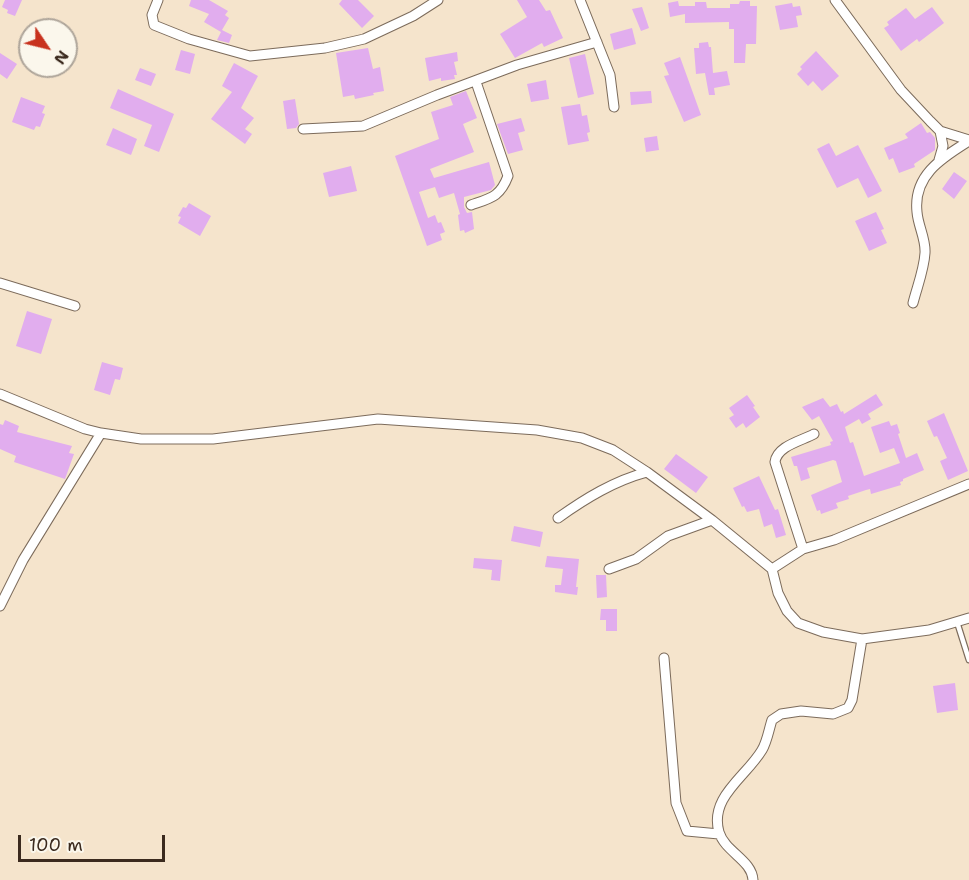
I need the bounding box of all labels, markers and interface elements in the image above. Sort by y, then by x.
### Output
north arrow [18,18,78,78]
text: N [49,46,74,69]
scale bar [21,823,168,861]
text: 100 m [29,833,83,857]

